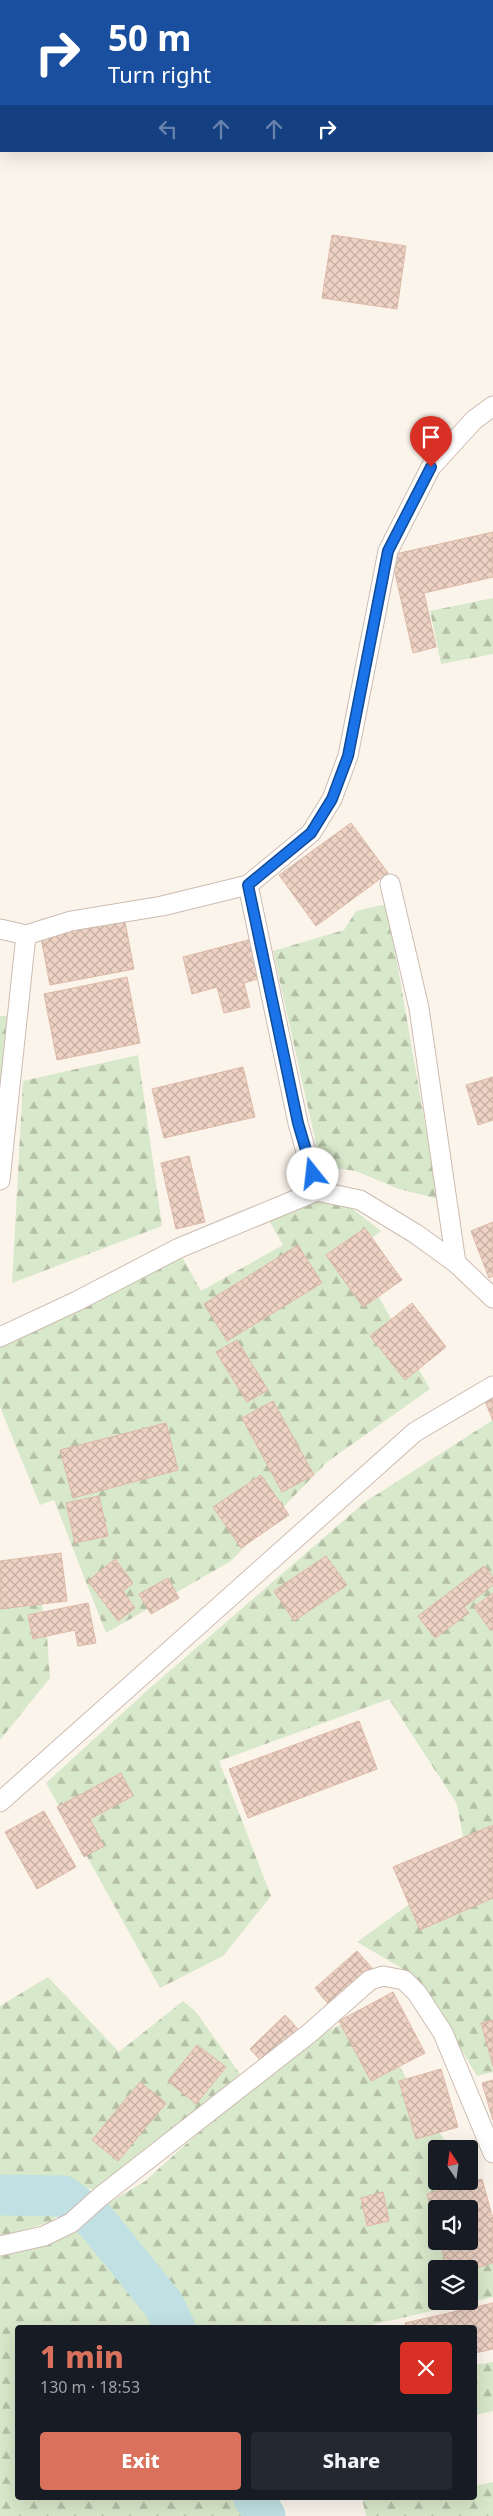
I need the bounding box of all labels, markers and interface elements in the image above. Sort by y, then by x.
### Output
text: 50 m [108,14,191,61]
icon: right [25,20,90,85]
text: Turn right [108,59,211,89]
icon: left [154,115,182,143]
icon: ahead [207,115,235,143]
icon: ahead [260,115,288,143]
icon: right [313,115,341,143]
pin [410,416,452,467]
icon: arrive [417,423,445,451]
position arrow [286,1147,338,1199]
north arrow [428,2140,478,2190]
map controls [428,2140,478,2310]
button: sound [428,2200,478,2250]
button: layers [428,2260,478,2310]
text: 1 min [40,2336,124,2377]
button: close [400,2342,452,2394]
text: 130 m · 18:53 [40,2376,140,2398]
button: Exit [40,2432,241,2490]
button: Share [251,2432,452,2490]

